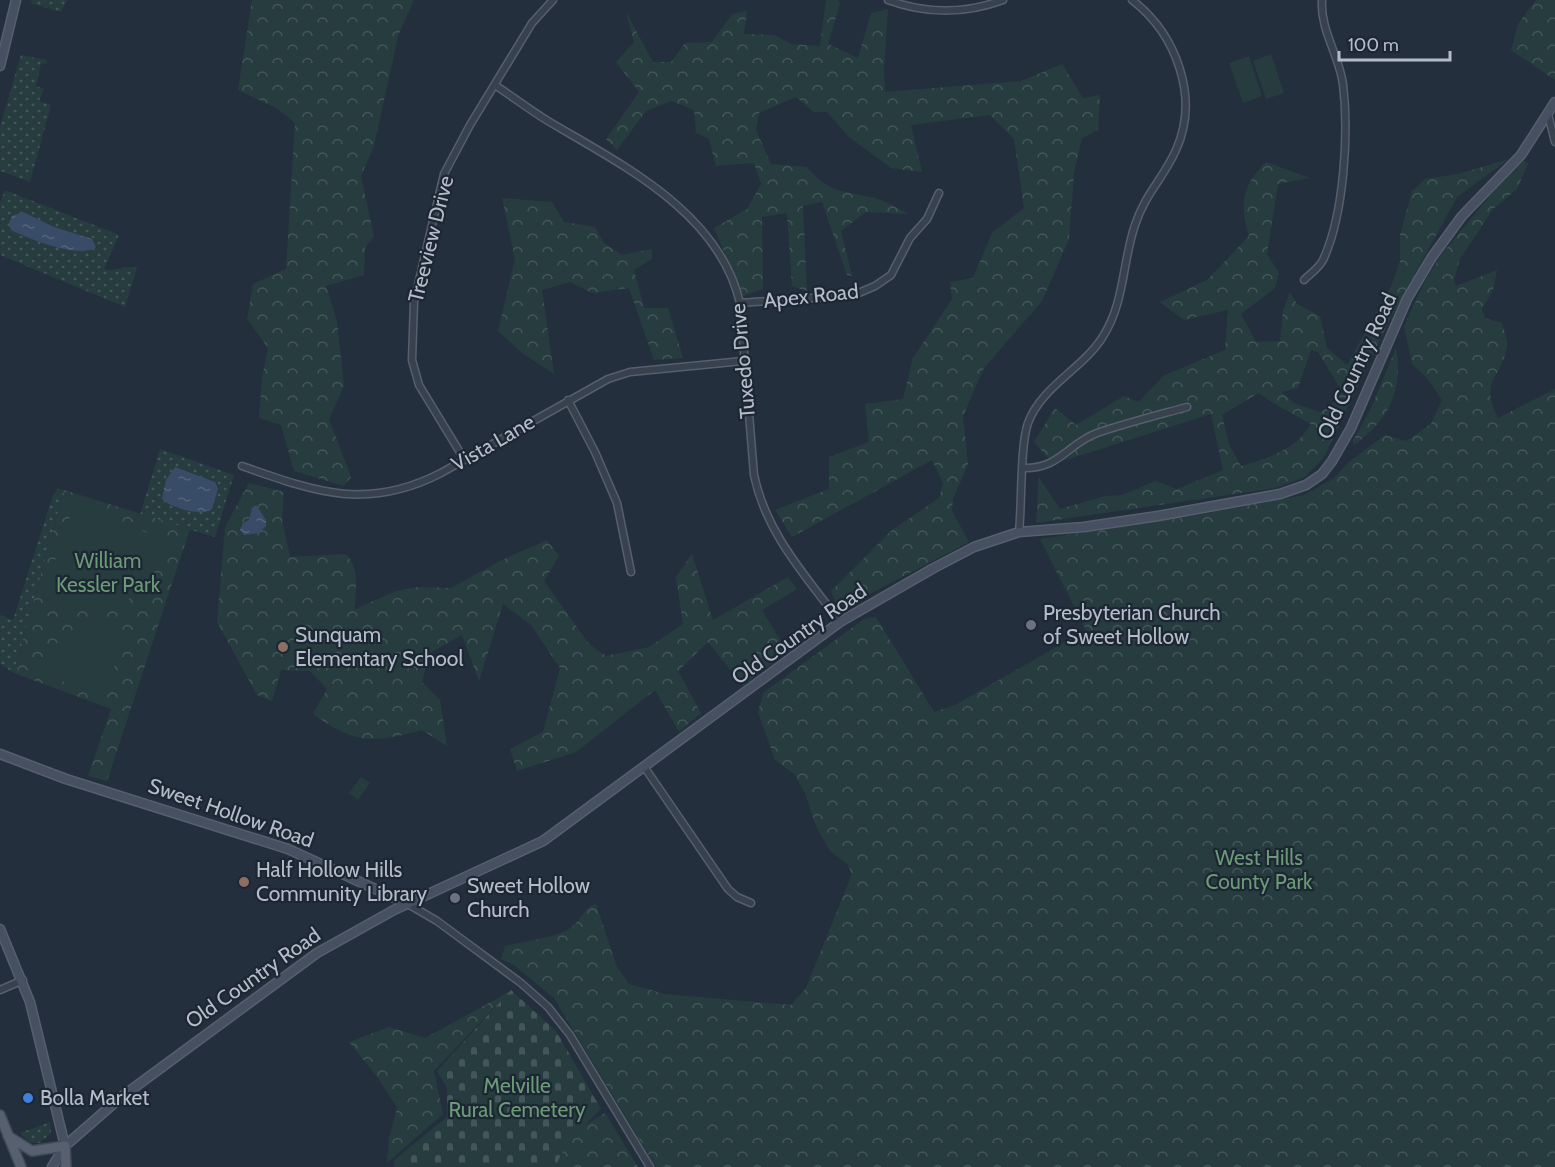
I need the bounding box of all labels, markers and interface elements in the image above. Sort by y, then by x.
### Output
scale bar [1339,24,1450,62]
text: 100 m [1348,34,1399,56]
street label: Treeview Drive [403,173,458,305]
street label: Apex Road [762,278,860,313]
street label: Old Country Road [1312,289,1401,443]
street label: Tuxedo Drive [725,302,760,420]
street label: Vista Lane [447,409,539,476]
park label: William Kessler Park [56,548,161,597]
street label: Old Country Road [727,578,871,689]
place label: Presbyterian Church of Sweet Hollow [1043,600,1221,649]
marker: Presbyterian Church of Sweet Hollow [1024,618,1038,632]
place label: Sunquam Elementary School [295,622,463,671]
marker: Sunquam Elementary School [276,640,290,654]
street label: Sweet Hollow Road [145,773,317,853]
park label: West Hills County Park [1205,845,1313,894]
place label: Half Hollow Hills Community Library [256,857,427,906]
place label: Sweet Hollow Church [467,873,590,922]
marker: Half Hollow Hills Community Library [237,875,251,889]
marker: Sweet Hollow Church [448,891,462,905]
street label: Old Country Road [181,922,325,1033]
park label: Melville Rural Cemetery [448,1073,586,1122]
place label: Bolla Market [40,1085,149,1110]
marker: Bolla Market [21,1091,35,1105]

